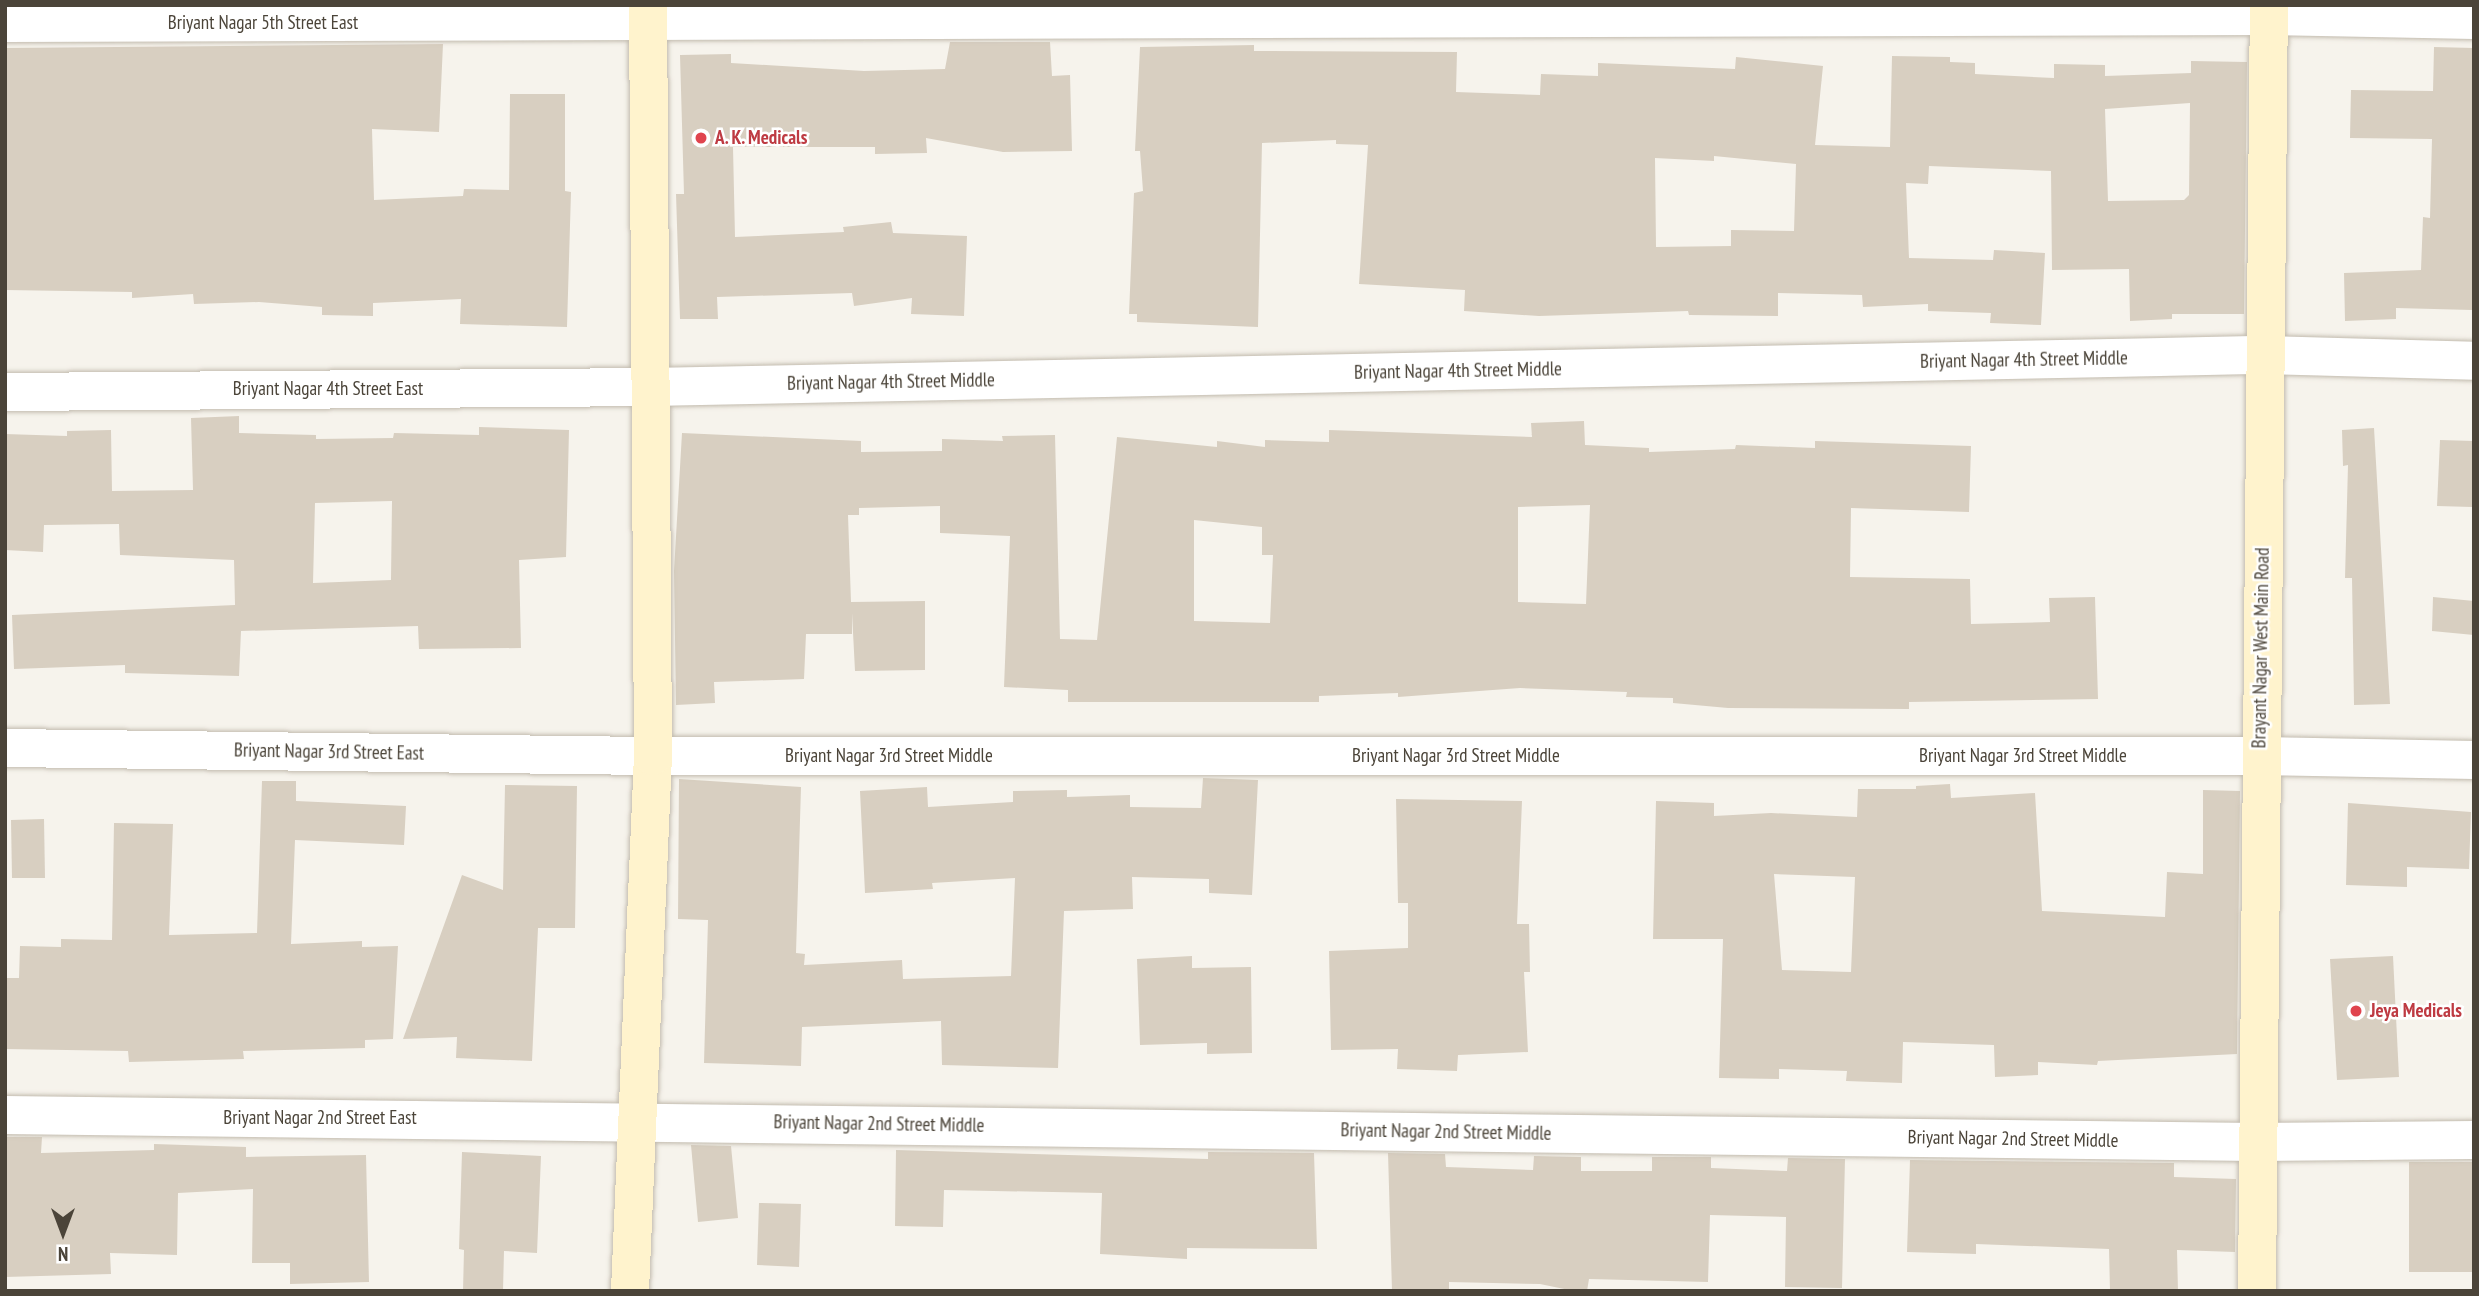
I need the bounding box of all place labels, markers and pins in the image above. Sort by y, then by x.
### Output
place label: A. K. Medicals [715,127,810,149]
marker: A. K. Medicals [693,130,709,146]
place label: Jeya Medicals [2370,1000,2462,1022]
marker: Jeya Medicals [2348,1003,2364,1019]

